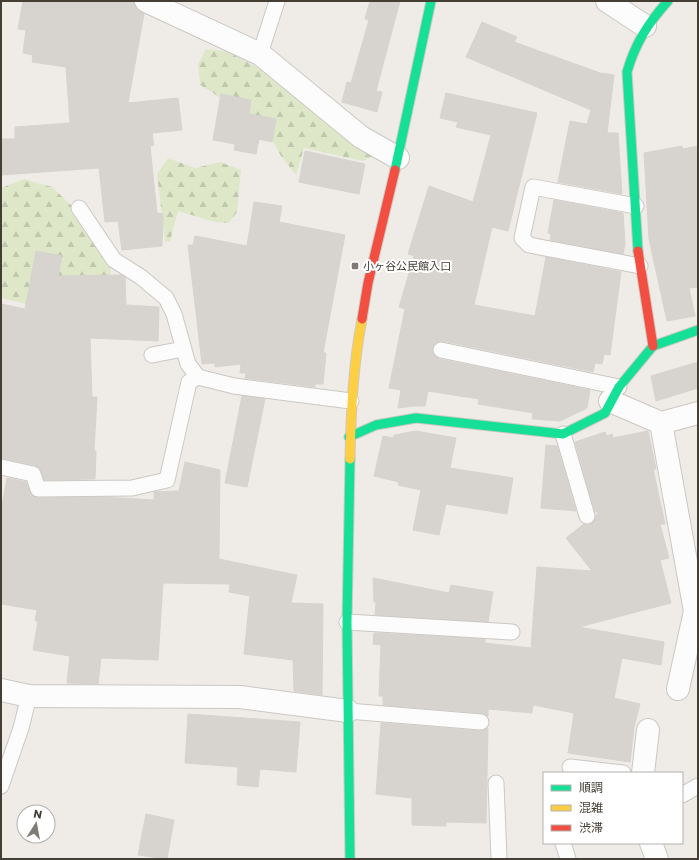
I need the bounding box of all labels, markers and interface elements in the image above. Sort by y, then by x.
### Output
place label: 小ヶ谷公民館入口 [363,258,451,274]
marker: 小ヶ谷公民館入口 [350,261,360,271]
legend [543,772,683,844]
text: 順調 [579,779,603,796]
text: 混雑 [579,799,603,816]
north arrow [16,804,56,844]
text: N [32,806,43,823]
text: 渋滞 [579,819,603,836]

